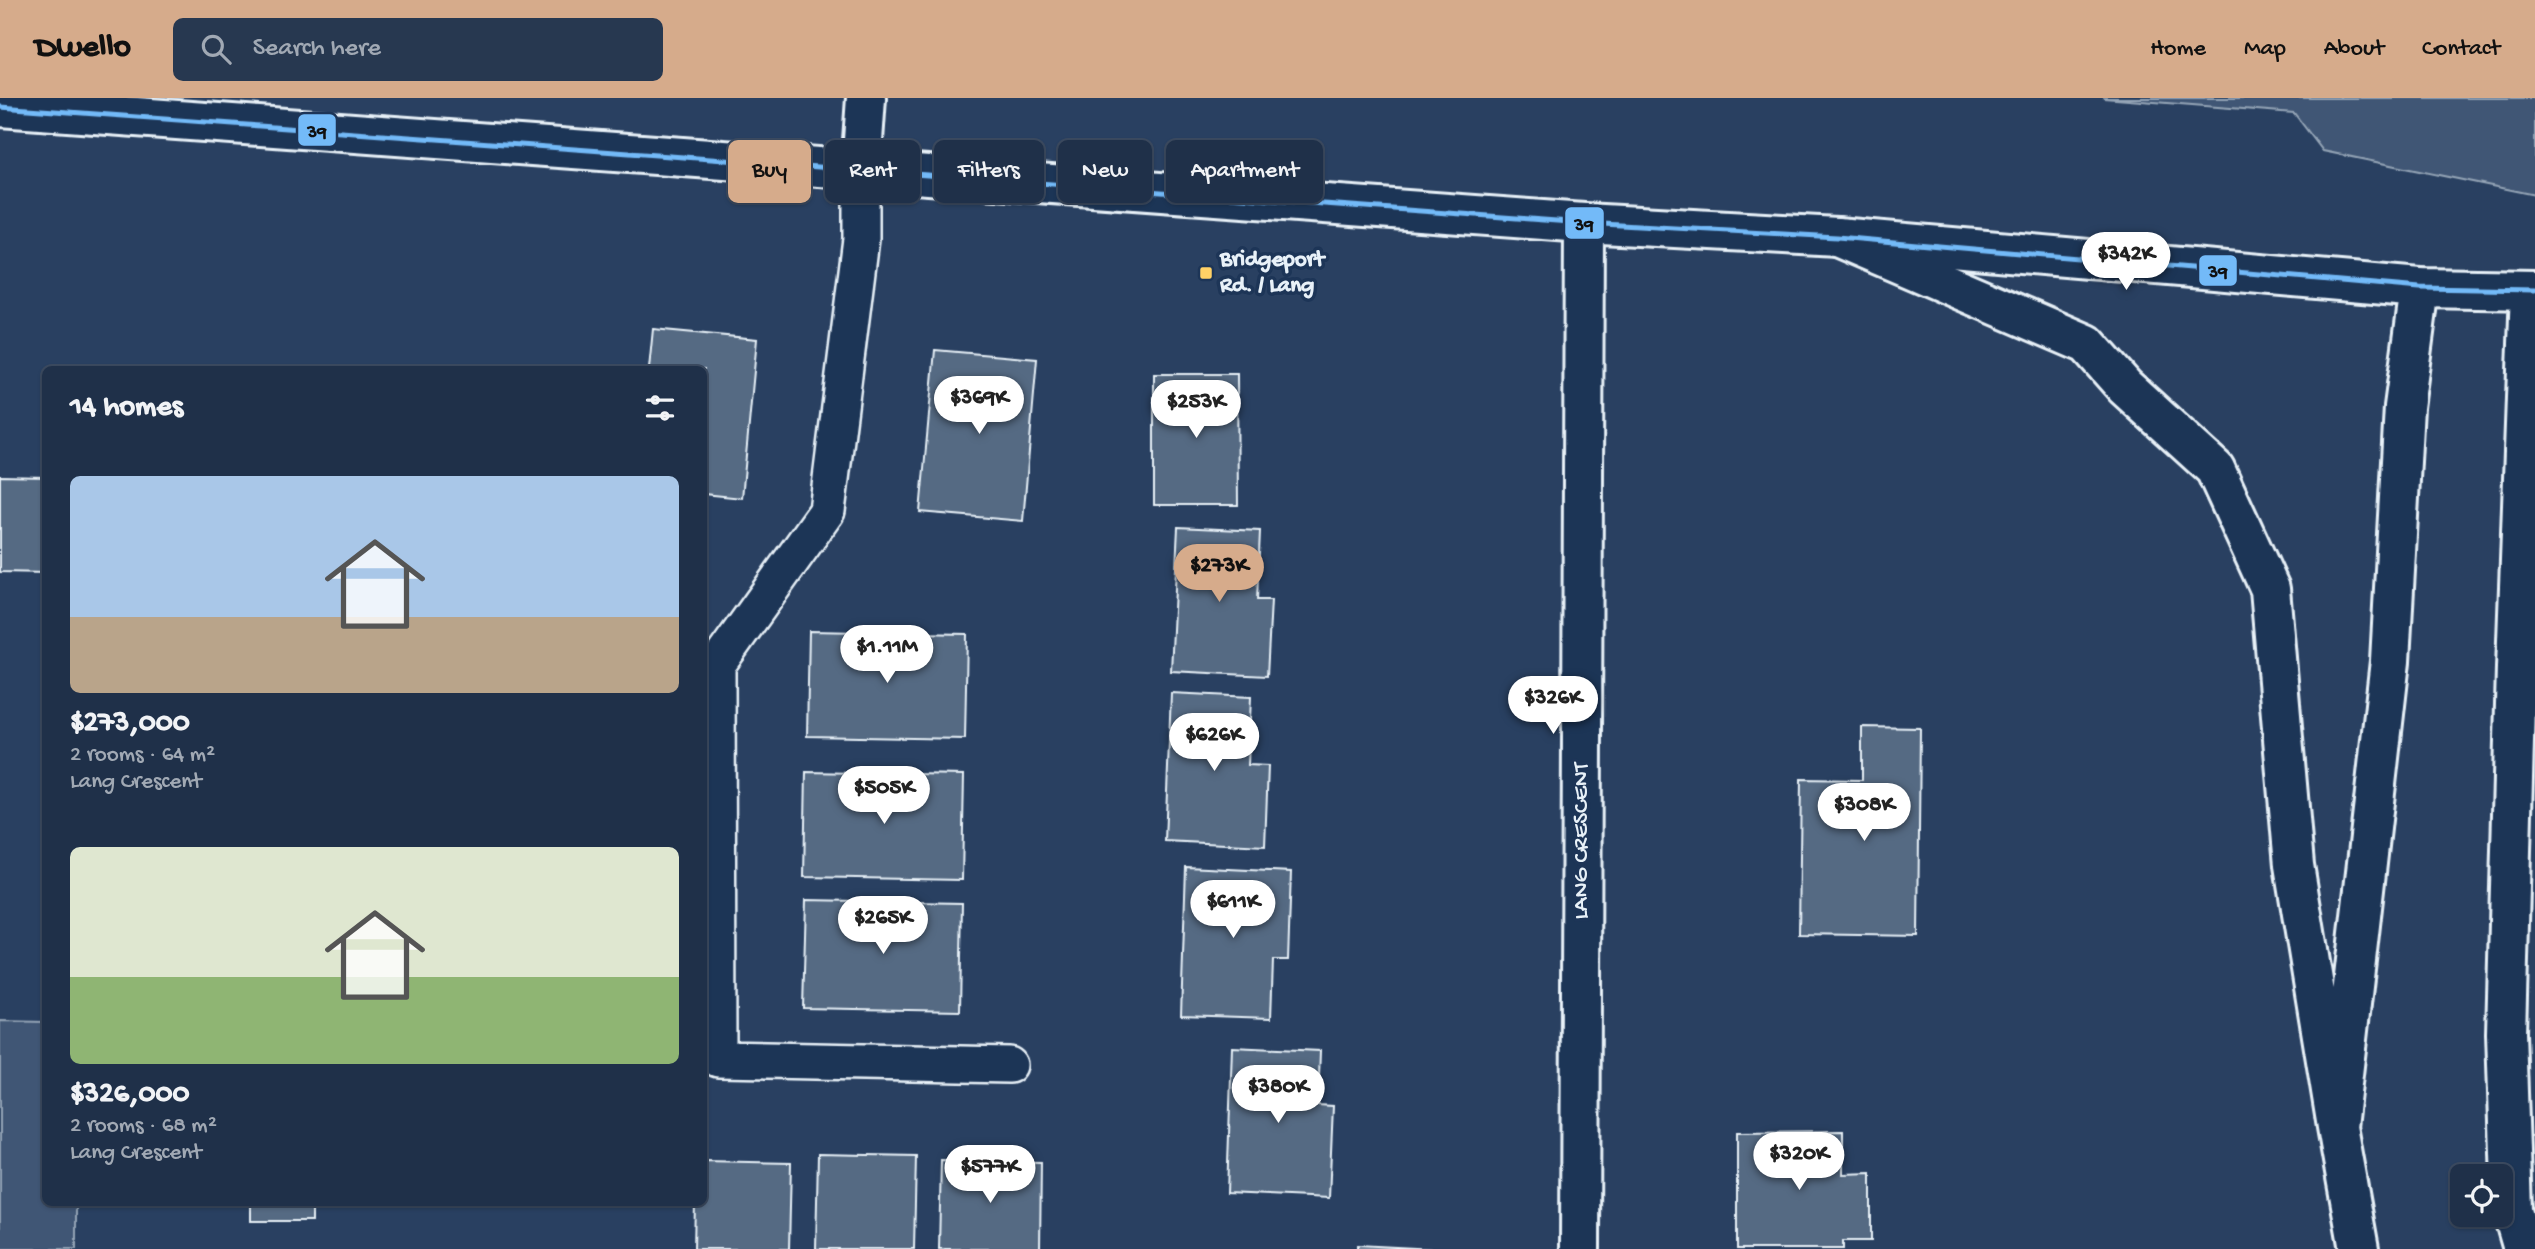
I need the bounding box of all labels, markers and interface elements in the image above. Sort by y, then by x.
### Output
search box [173,18,663,81]
text: Dwello [35,30,131,68]
icon: search [197,30,235,68]
text: Search here [253,34,381,65]
text: Home [2150,35,2206,64]
text: Map [2244,35,2286,64]
text: About [2324,35,2384,64]
text: Contact [2422,35,2500,64]
line badge: 39 [297,113,337,147]
text: 39 [306,122,327,145]
chip: Buy [728,140,811,203]
chip: Rent [825,140,920,203]
chip: Filters [934,140,1044,203]
chip: New [1058,140,1152,203]
chip: Apartment [1166,140,1323,203]
line badge: 39 [1564,206,1605,240]
text: 39 [1573,215,1594,238]
pin: $342K [2077,232,2175,292]
text: $342K [2097,241,2155,268]
place label: Bridgeport Rd. / Lang [1219,247,1327,300]
line badge: 39 [2198,254,2238,287]
text: 39 [2207,262,2228,285]
marker: Bridgeport Rd. / Lang [1198,265,1214,281]
pin: $369K [930,376,1028,436]
pin: $253K [1147,380,1245,440]
text: $369K [950,385,1008,412]
icon: filters [641,389,679,427]
text: $253K [1167,389,1225,416]
text: 14 homes [70,391,183,426]
icon: home [312,521,438,647]
pin: $273K [1170,545,1268,604]
text: $273K [1190,553,1248,580]
pin: $1.11M [830,626,944,685]
text: $1.11M [856,634,918,661]
pin: $326K [1504,676,1602,736]
text: $326K [1524,685,1582,712]
text: $273,000 [70,707,190,742]
pin: $626K [1165,714,1263,773]
text: $626K [1185,722,1243,749]
text: 2 rooms · 64 m² [70,742,215,769]
street label: LANG CRESCENT [1569,761,1596,920]
pin: $505K [835,766,933,826]
text: Lang Crescent [70,769,202,796]
text: $505K [854,775,914,802]
pin: $308K [1815,784,1913,843]
text: $308K [1834,792,1894,819]
pin: $611K [1184,880,1282,940]
text: $611K [1206,889,1260,916]
icon: home [312,892,438,1018]
pin: $265K [834,896,932,956]
text: $265K [854,905,912,932]
pin: $380K [1229,1066,1327,1125]
text: $380K [1248,1074,1308,1101]
text: $326,000 [70,1078,190,1113]
text: 2 rooms · 68 m² [70,1113,217,1140]
pin: $320K [1750,1132,1848,1192]
text: Lang Crescent [70,1140,202,1167]
text: $320K [1769,1141,1829,1168]
pin: $577K [941,1146,1039,1205]
text: $577K [960,1154,1020,1181]
map controls [2450,1164,2513,1227]
button: locate [2450,1164,2513,1227]

